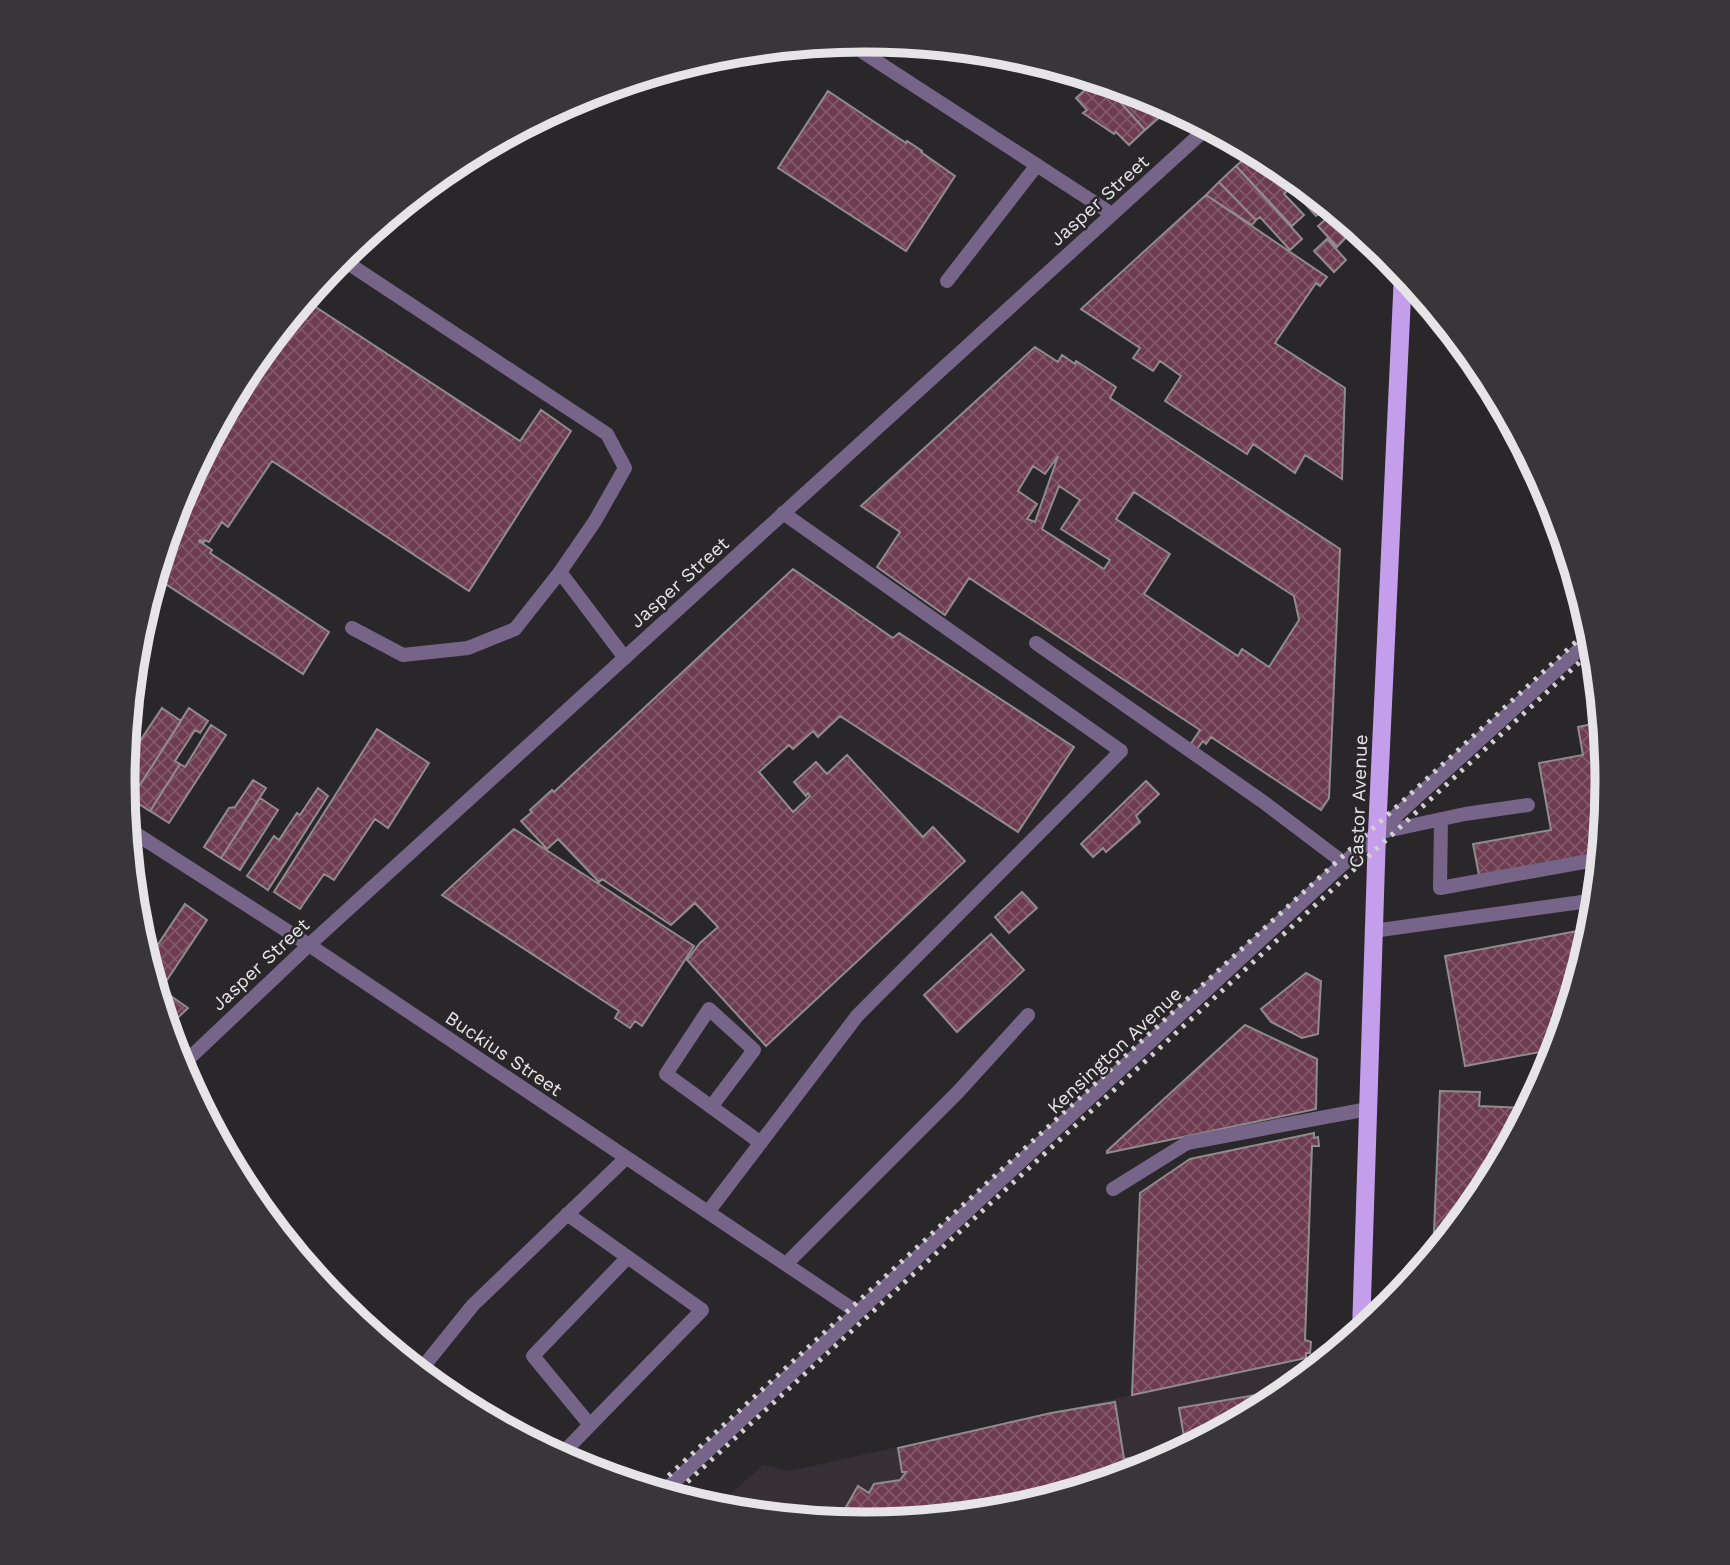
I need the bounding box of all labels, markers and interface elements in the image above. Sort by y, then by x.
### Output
street label: Jasper Street [1045,150,1154,251]
street label: Jasper Street [625,532,734,633]
street label: Castor Avenue [1345,734,1372,868]
street label: Jasper Street [207,913,314,1015]
street label: Kensington Avenue [1042,982,1186,1119]
street label: Buckius Street [441,1006,567,1101]

